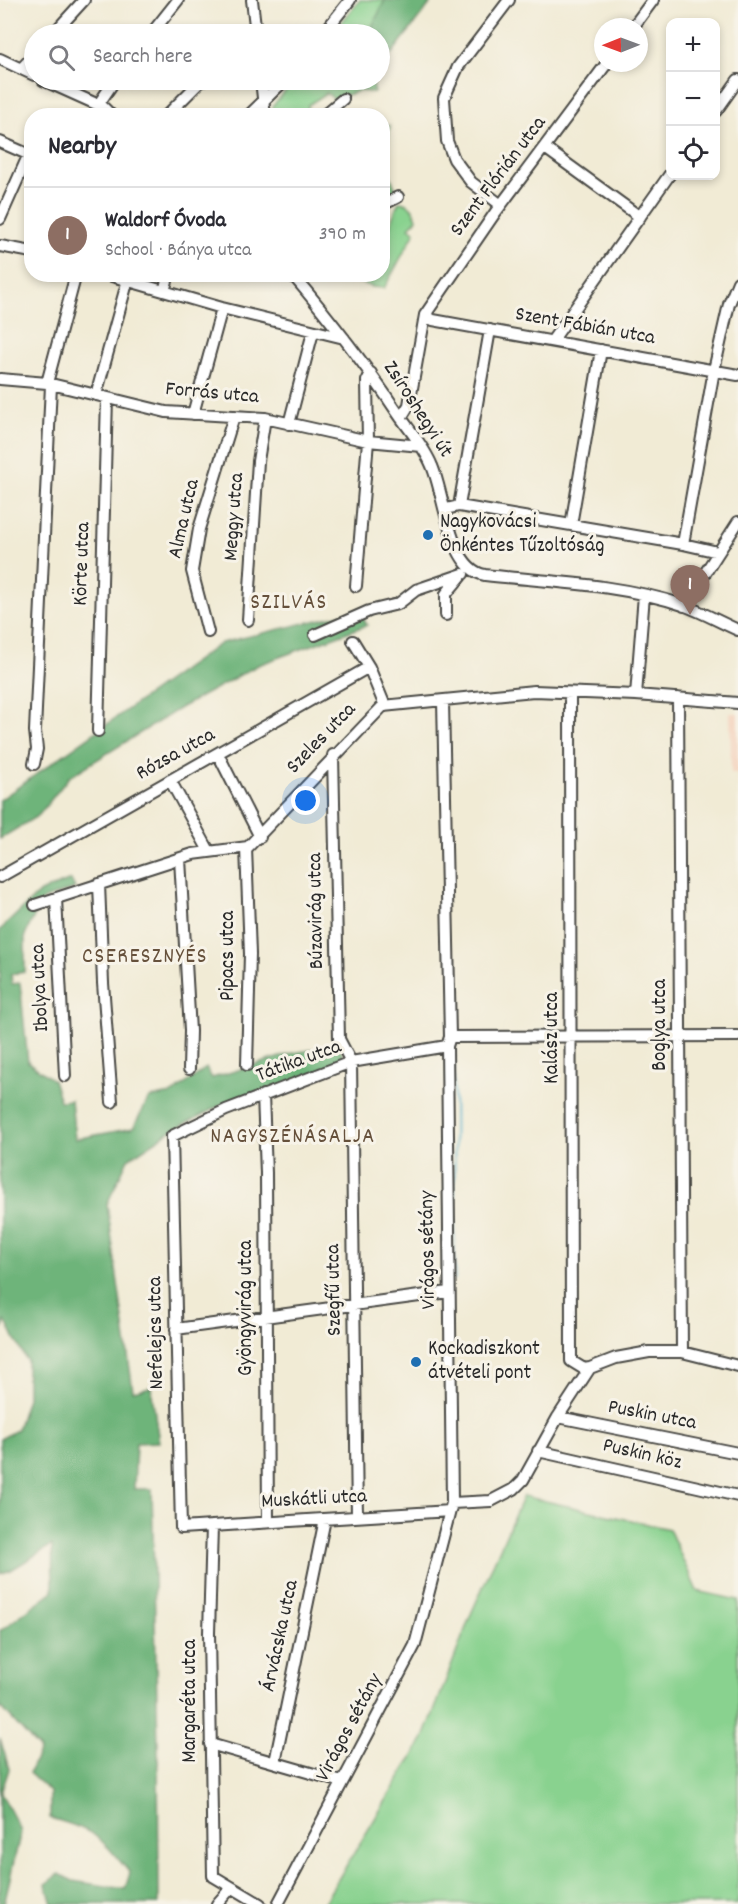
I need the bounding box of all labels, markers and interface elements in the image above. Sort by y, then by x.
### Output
north arrow [594,18,648,72]
map controls [666,18,720,180]
button: + [666,18,720,72]
search box [24,24,390,90]
icon: search [45,41,78,74]
text: Search here [93,42,192,73]
button: − [666,72,720,126]
street label: Szent Flórián utca [444,109,555,244]
button: locate [666,126,720,180]
text: Nearby [48,129,116,166]
text: Waldorf Óvoda [105,206,226,237]
text: 1 [65,221,70,249]
text: 390 m [319,221,366,249]
text: School · Bánya utca [105,237,252,265]
street label: Szent Fábián utca [513,300,658,354]
street label: Zsíroshegyi út [374,356,460,464]
street label: Forrás utca [164,375,261,413]
street label: Meggy utca [217,471,253,562]
street label: Alma utca [161,475,209,562]
place label: Nagykovácsi Önkéntes Tűzoltóság [440,508,605,562]
street label: Körte utca [67,520,99,606]
marker: Nagykovácsi Önkéntes Tűzoltóság [421,528,435,542]
pin: 1 [670,566,710,615]
district label: SZILVÁS [250,588,328,619]
street label: Szeles utca [280,696,365,782]
street label: Rózsa utca [131,720,222,789]
your location [291,786,320,815]
street label: Búzavirág utca [301,851,333,970]
street label: Pipacs utca [214,910,244,1001]
street label: Ibolya utca [24,942,58,1033]
district label: CSERESZNYÉS [82,942,208,973]
street label: Boglya utca [646,978,676,1071]
street label: Kalász utca [538,991,568,1084]
street label: Tátika utca [252,1032,347,1091]
district label: NAGYSZÉNÁSALJA [210,1122,376,1153]
street label: Virágos sétány [413,1190,445,1310]
street label: Gyöngyvirág utca [232,1239,262,1376]
street label: Szegfű utca [319,1243,351,1336]
street label: Nefelejcs utca [141,1275,173,1390]
place label: Kockadiszkont átvételi pont [428,1335,540,1389]
marker: Kockadiszkont átvételi pont [409,1355,423,1369]
street label: Puskin utca [605,1393,700,1439]
street label: Puskin köz [599,1431,685,1479]
street label: Muskátli utca [260,1482,369,1518]
street label: Árvácska utca [255,1576,308,1695]
street label: Margaréta utca [176,1638,206,1763]
street label: Virágos sétány [309,1668,391,1787]

